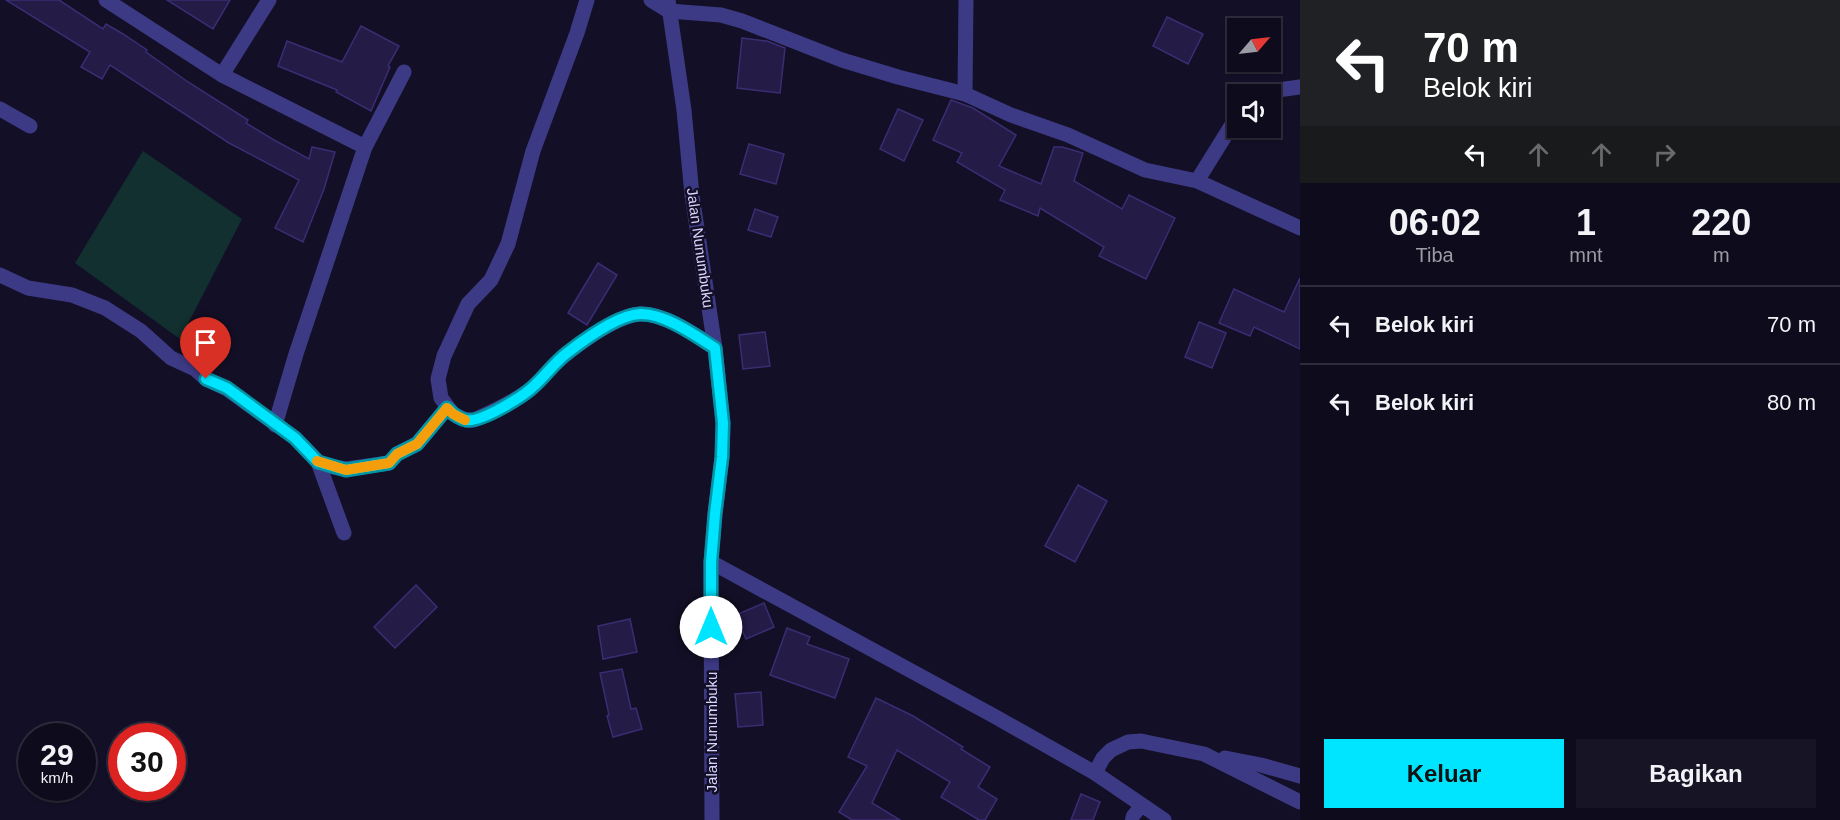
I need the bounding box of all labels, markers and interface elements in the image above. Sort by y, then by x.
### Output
north arrow [1227,18,1281,72]
map controls [1227,18,1281,138]
icon: left [1324,24,1402,102]
text: 70 m [1423,24,1519,71]
text: Belok kiri [1423,73,1533,103]
button: sound [1227,84,1281,138]
icon: left [1459,138,1492,171]
icon: ahead [1522,138,1555,171]
icon: ahead [1585,138,1618,171]
icon: right [1648,138,1681,171]
street label: Jalan Nunumbuku [684,187,717,309]
text: 06:02 [1389,202,1481,243]
text: 1 [1576,202,1596,243]
text: 220 [1691,202,1751,243]
text: Tiba [1416,244,1454,266]
text: mnt [1569,244,1603,266]
text: m [1713,244,1730,266]
icon: left [1324,309,1357,342]
text: Belok kiri [1375,312,1474,337]
text: 70 m [1767,312,1816,337]
pin [180,317,231,379]
icon: arrive [189,326,222,359]
icon: left [1324,387,1357,420]
text: Belok kiri [1375,390,1474,415]
text: 80 m [1767,390,1816,415]
position arrow [679,595,743,659]
street label: Jalan Nunumbuku [703,672,720,792]
speed limit sign: 30 [108,723,186,801]
text: 29 [40,738,74,771]
button: Keluar [1324,739,1564,808]
button: Bagikan [1576,739,1816,808]
text: km/h [41,769,73,786]

